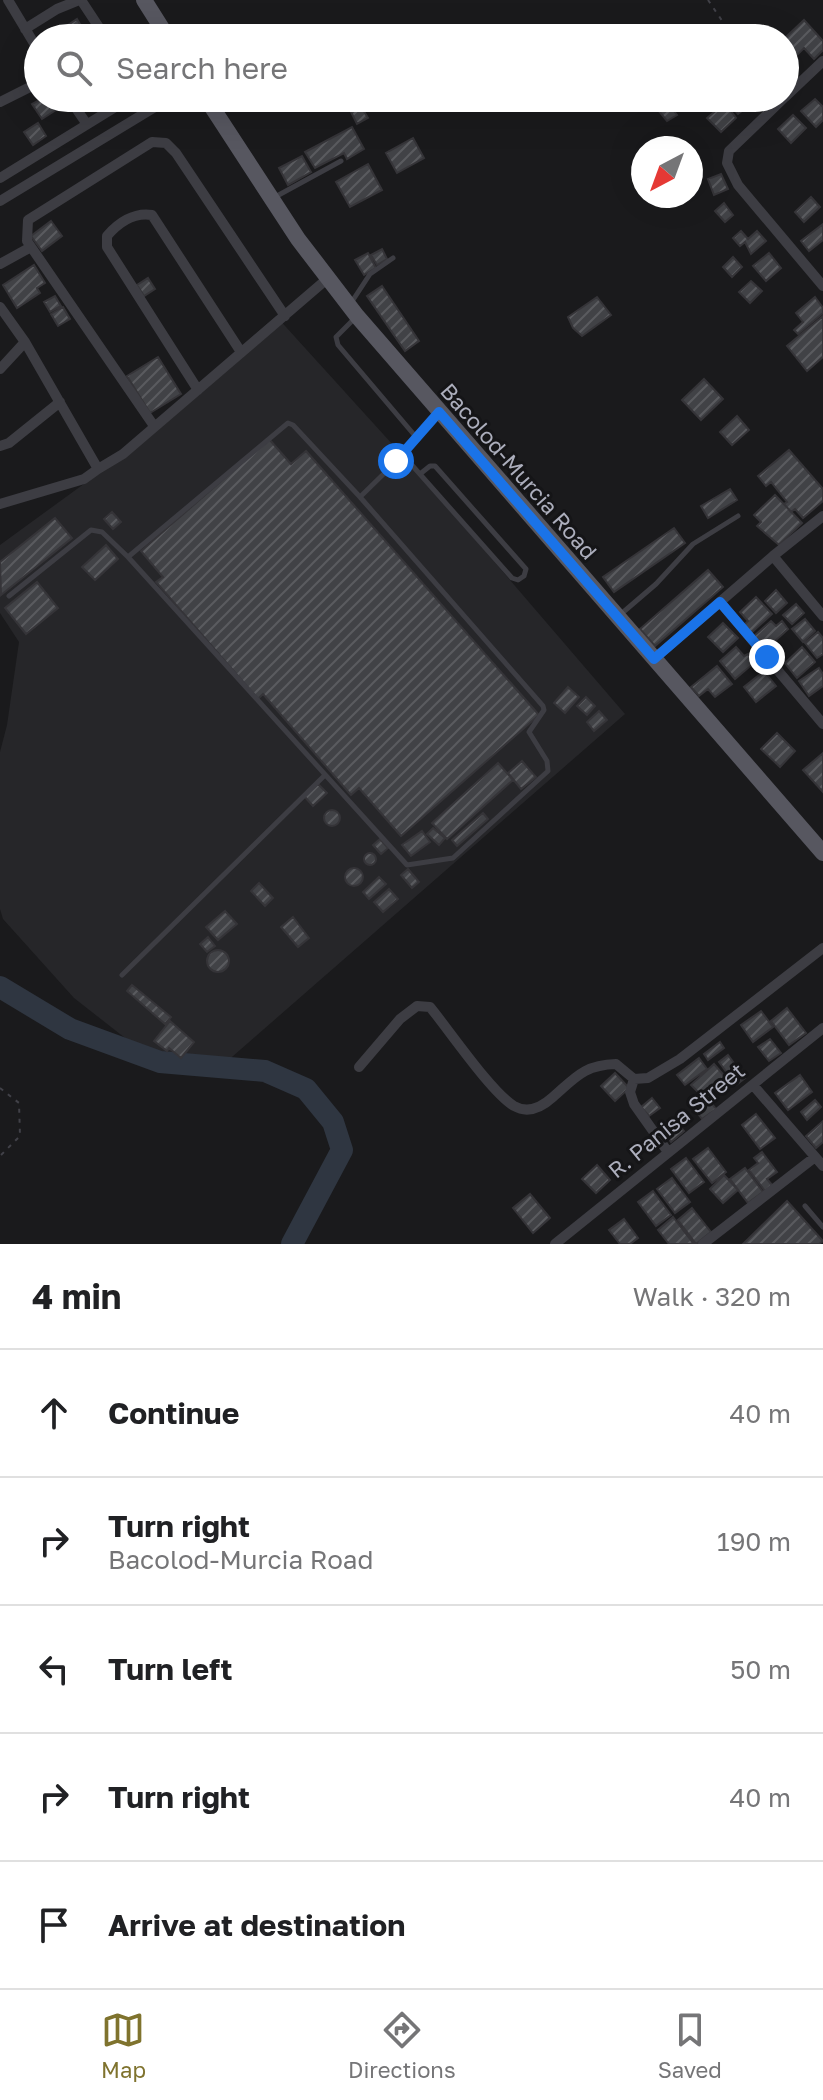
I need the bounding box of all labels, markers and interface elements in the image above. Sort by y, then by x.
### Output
search box [24,24,799,112]
icon: search [52,46,96,90]
text: Search here [116,50,288,86]
north arrow [631,136,703,208]
street label: Bacolod-Murcia Road [435,377,603,565]
route start [378,443,414,479]
route end [749,639,785,675]
street label: R. Panisa Street [602,1057,750,1183]
text: 4 min [32,1276,121,1316]
text: Walk · 320 m [633,1281,791,1312]
icon: ahead [32,1391,76,1435]
text: Continue [108,1395,239,1431]
text: 40 m [730,1398,791,1429]
text: Turn right [108,1508,250,1544]
icon: right [32,1519,76,1563]
text: 190 m [717,1526,791,1557]
text: Bacolod-Murcia Road [108,1544,373,1575]
icon: left [32,1647,76,1691]
text: Turn left [108,1651,233,1687]
text: 50 m [730,1654,791,1685]
icon: right [32,1775,76,1819]
text: Turn right [108,1779,250,1815]
text: 40 m [730,1782,791,1813]
icon: arrive [32,1903,76,1947]
text: Arrive at destination [108,1907,405,1943]
tab: Map [101,2008,146,2083]
tab: Directions [348,2008,456,2083]
tab: Saved [658,2008,722,2083]

